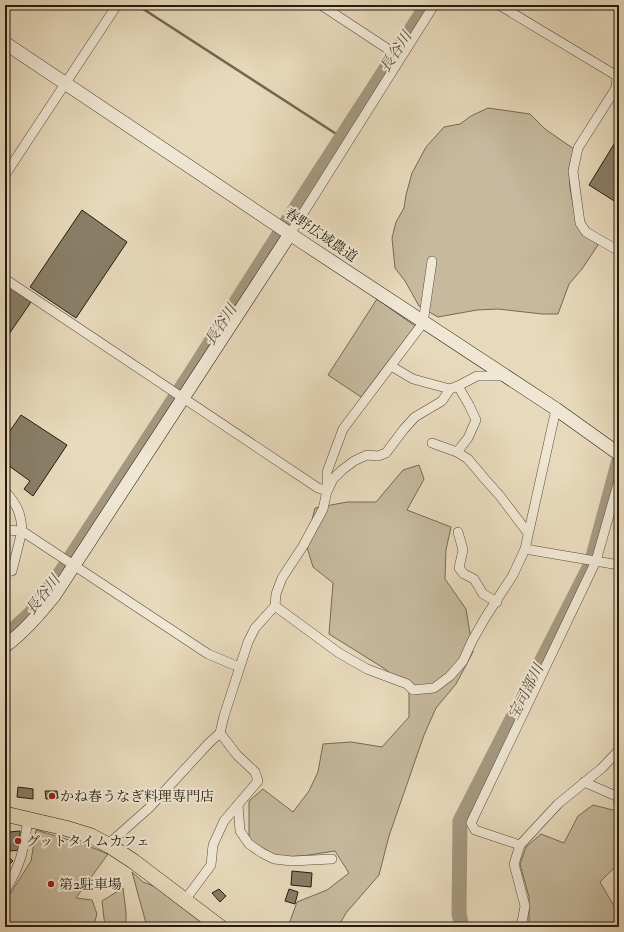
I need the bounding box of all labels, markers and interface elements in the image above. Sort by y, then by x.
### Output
water label: 長谷川 [376,26,417,76]
street label: 春野広域農道 [281,204,361,266]
water label: 長谷川 [201,299,242,349]
water label: 長谷川 [22,570,66,619]
water label: 宝司部川 [504,659,549,723]
place label: かね春うなぎ料理専門店 [60,788,214,805]
marker: かね春うなぎ料理専門店 [47,791,57,801]
place label: グットタイムカフェ [26,833,150,850]
marker: グットタイムカフェ [13,836,23,846]
place label: 第2駐車場 [59,876,122,893]
marker: 第2駐車場 [46,879,56,889]

